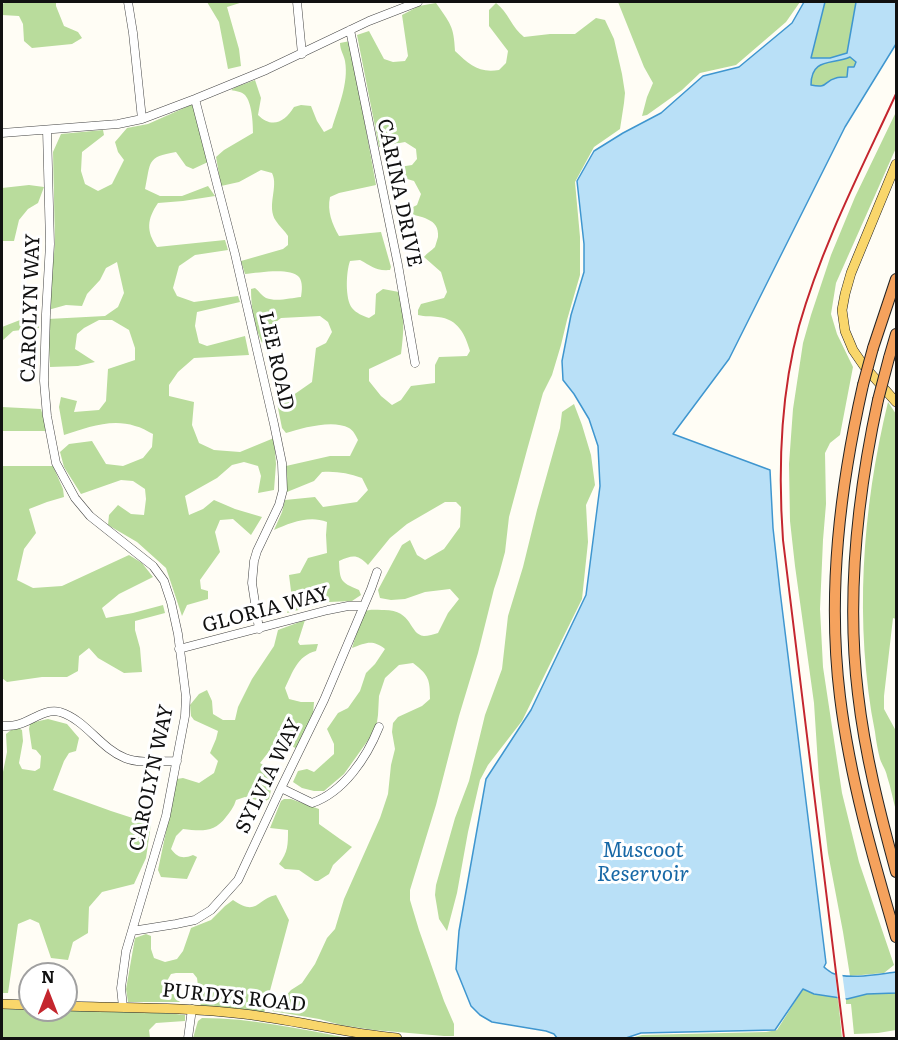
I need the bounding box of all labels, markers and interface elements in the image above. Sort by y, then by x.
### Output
street label: CARINA DRIVE [372,117,426,269]
street label: CAROLYN WAY [16,233,46,383]
street label: LEE ROAD [253,309,299,413]
street label: GLORIA WAY [200,582,332,638]
street label: CAROLYN WAY [125,702,179,854]
street label: SYLVIA WAY [231,715,307,837]
water label: Muscoot Reservoir [597,838,689,888]
north arrow [18,962,78,1022]
text: N [41,964,55,988]
street label: PURDYS ROAD [161,979,307,1017]

